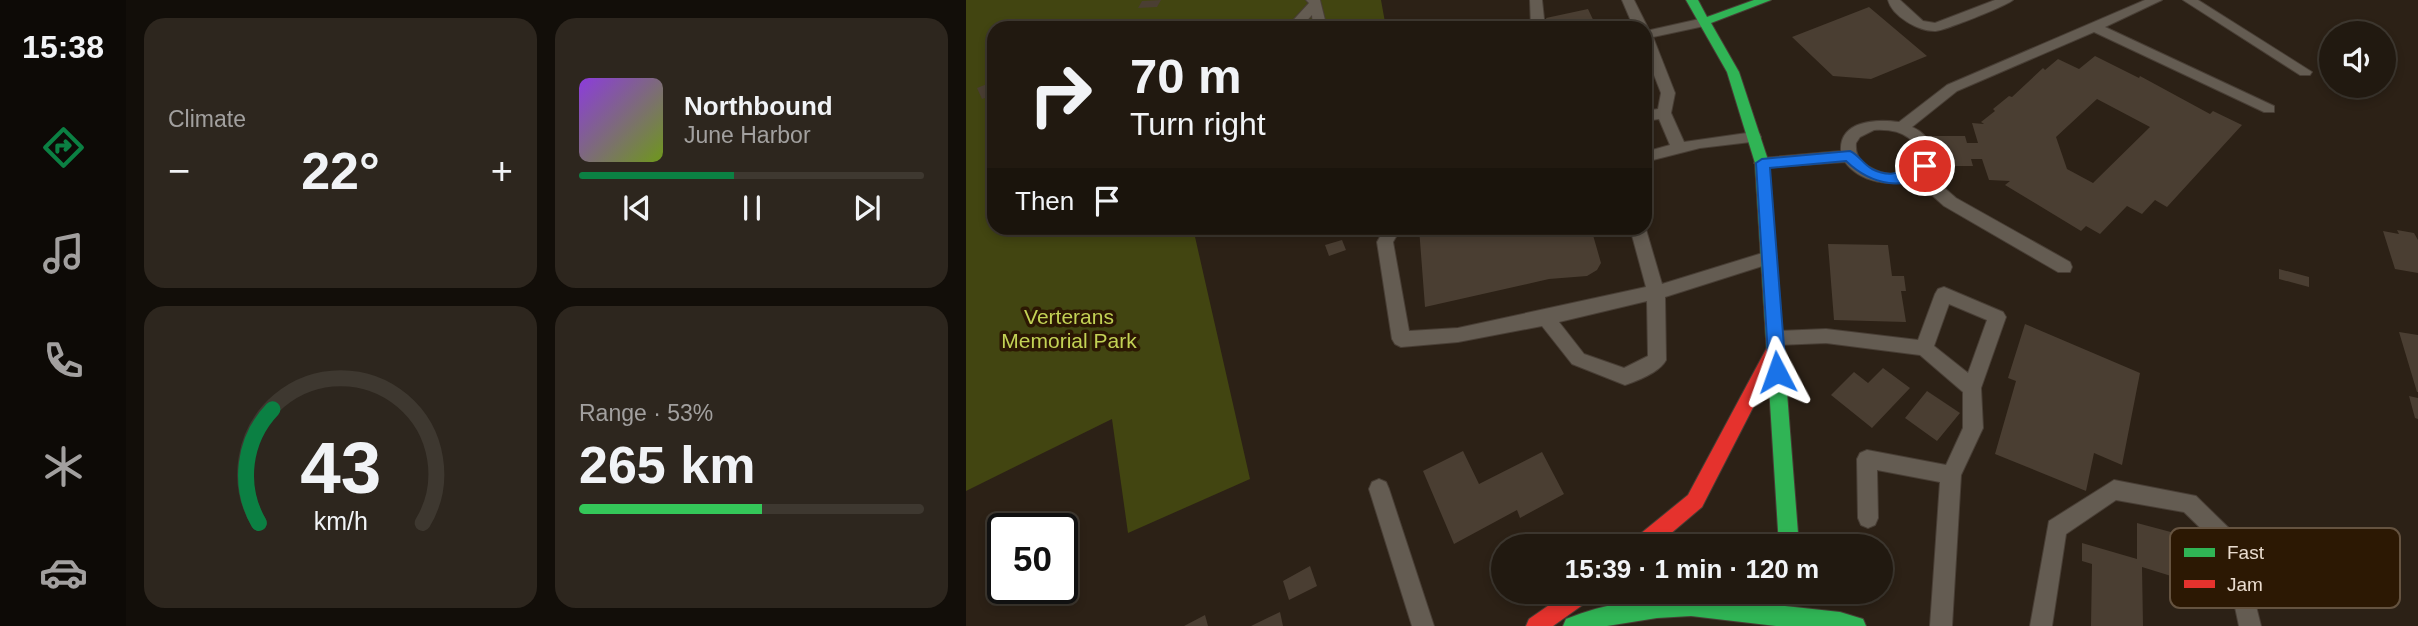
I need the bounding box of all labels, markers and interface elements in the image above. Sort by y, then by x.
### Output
map controls [2319,21,2396,98]
button: sound [2319,21,2396,98]
text: 15:38 [22,29,104,65]
icon: right [1015,49,1106,140]
text: 70 m [1130,49,1242,103]
text: Northbound [684,91,833,121]
text: Climate [168,106,246,132]
text: Turn right [1130,106,1266,142]
text: June Harbor [684,122,811,148]
icon: directions [39,123,88,172]
pin [1895,136,1955,196]
text: 22° [301,142,380,200]
icon: arrive [1906,147,1944,185]
text: − [168,150,190,192]
text: + [491,150,513,192]
icon: arrive [1088,182,1126,220]
text: Then [1015,186,1074,216]
icon: previous [618,189,656,227]
icon: pause [733,189,771,227]
icon: next [848,189,886,227]
icon: music [39,229,88,278]
park label: Verterans Memorial Park [1001,305,1137,352]
position arrow [1740,335,1814,409]
icon: phone [39,336,88,385]
text: Range · 53% [579,400,713,426]
text: 43 [300,427,381,508]
text: 265 km [579,436,755,494]
icon: climate [39,442,88,491]
text: km/h [313,507,368,535]
speed limit sign: 50 [987,513,1078,604]
legend [2170,528,2400,608]
text: Fast [2227,542,2265,563]
icon: car [39,548,88,597]
text: 15:39 · 1 min · 120 m [1565,554,1819,584]
text: Jam [2227,574,2263,595]

